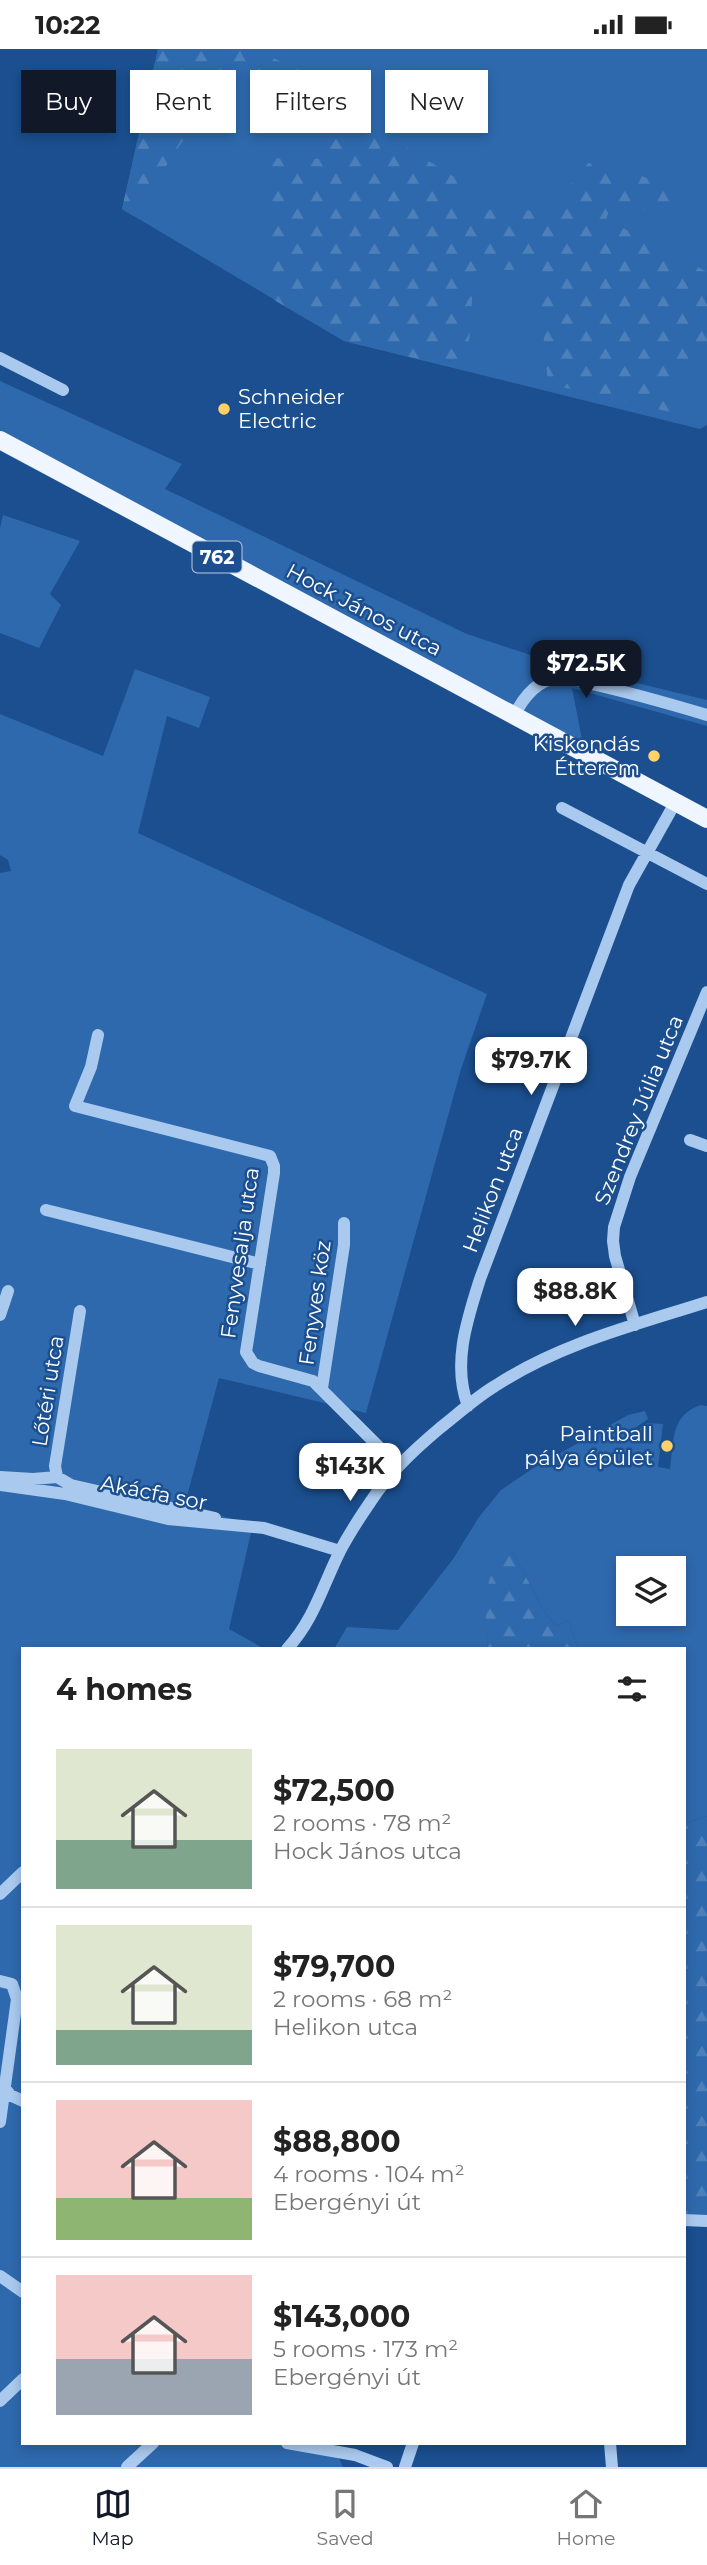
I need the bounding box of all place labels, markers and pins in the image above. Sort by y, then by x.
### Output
place label: Schneider Electric [238,384,345,433]
marker: Schneider Electric [216,401,232,417]
pin: $72.5K [529,641,643,700]
place label: Kiskondás Étterem [533,731,640,780]
marker: Kiskondás Étterem [646,748,662,764]
pin: $79.7K [474,1037,588,1097]
pin: $88.8K [518,1269,632,1328]
place label: Paintball pálya épület [524,1421,653,1470]
marker: Paintball pálya épület [659,1438,675,1454]
pin: $143K [301,1443,399,1503]

